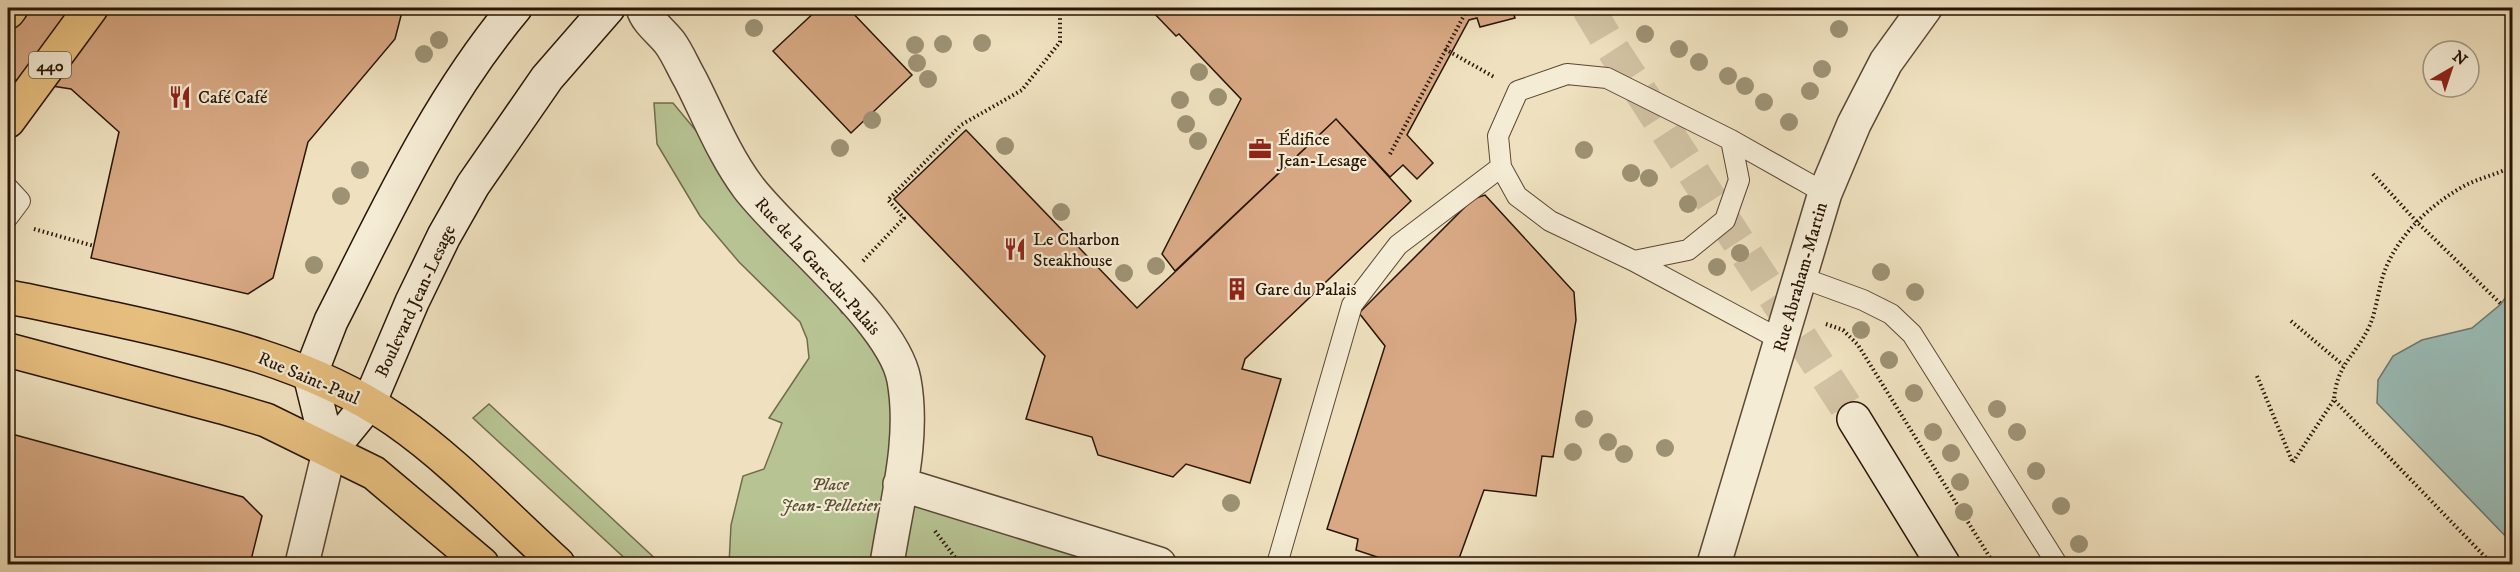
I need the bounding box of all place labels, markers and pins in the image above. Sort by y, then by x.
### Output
restaurant icon: Café Café [167,84,193,110]
place label: Café Café [198,87,268,109]
place label: Édifice Jean-Lesage [1276,129,1367,172]
office icon: Édifice Jean-Lesage [1247,136,1273,162]
place label: Le Charbon Steakhouse [1033,229,1120,272]
restaurant icon: Le Charbon Steakhouse [1002,236,1028,262]
building icon: Gare du Palais [1224,276,1250,302]
place label: Gare du Palais [1255,279,1357,301]

